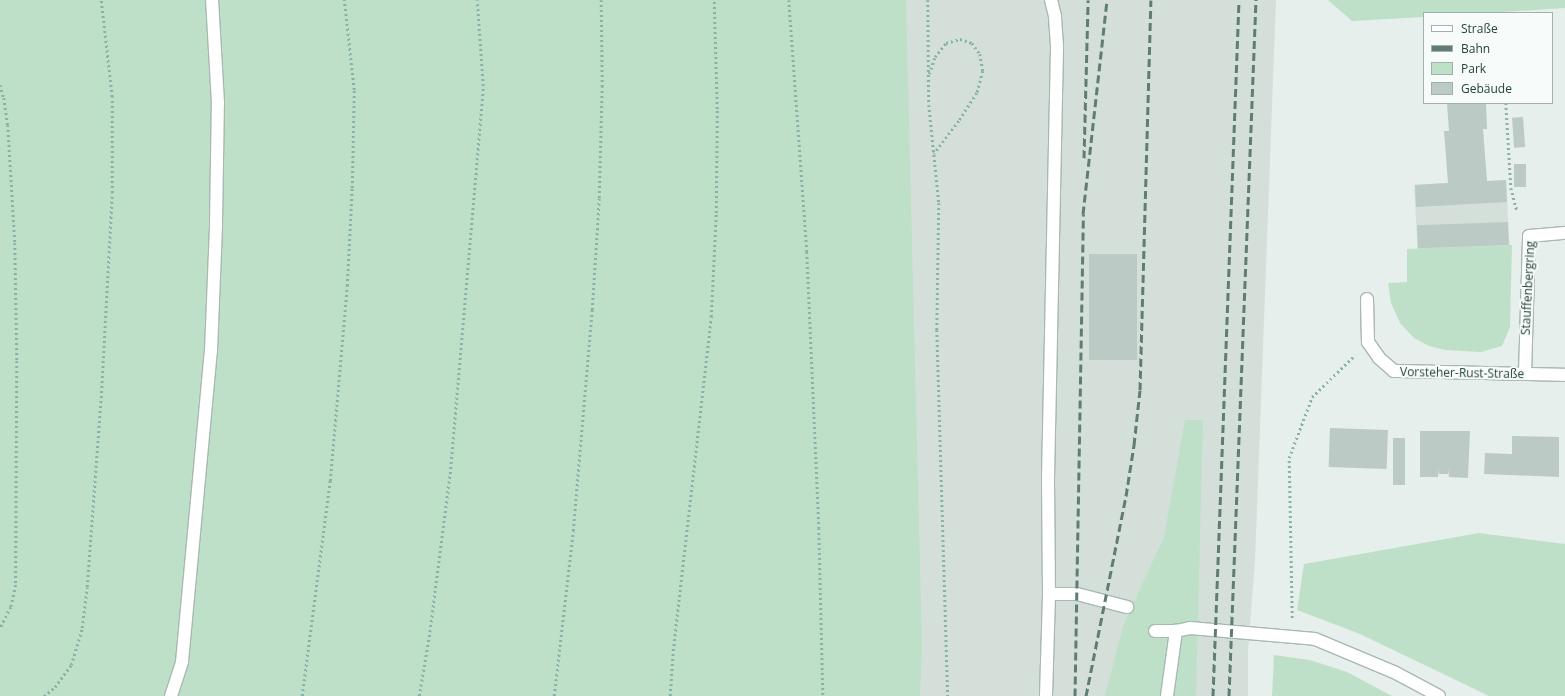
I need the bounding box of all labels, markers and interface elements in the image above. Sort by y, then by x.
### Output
legend [1423,12,1553,104]
text: Straße [1461,20,1498,37]
text: Bahn [1461,40,1490,57]
text: Park [1461,60,1486,77]
text: Gebäude [1461,80,1512,97]
street label: Stauffenbergring [1518,241,1538,335]
street label: Vorsteher-Rust-Straße [1400,365,1524,381]

